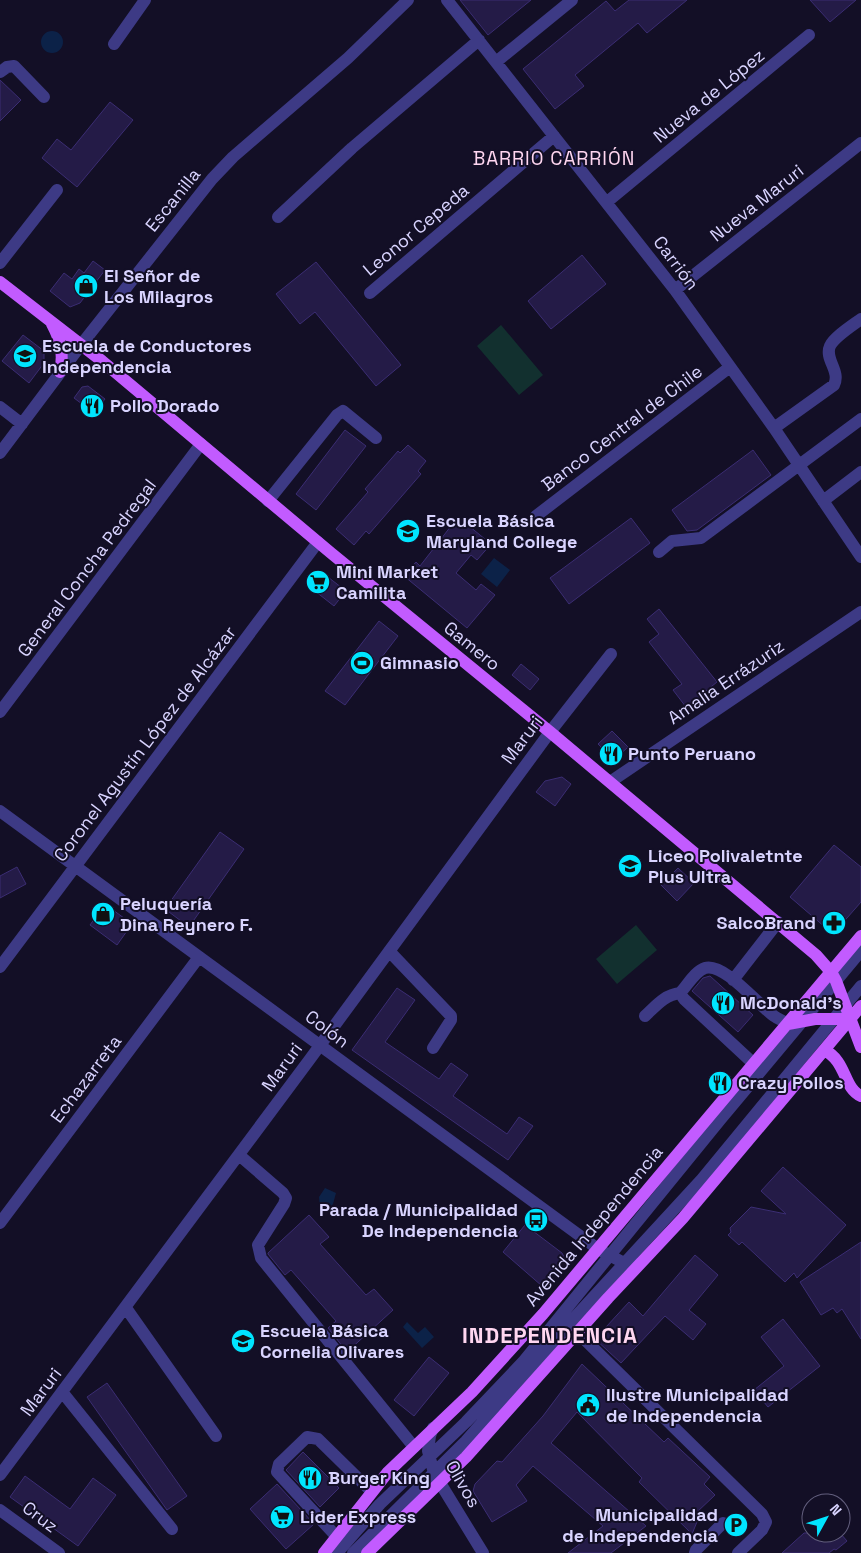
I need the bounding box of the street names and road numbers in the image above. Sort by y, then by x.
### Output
street label: Nueva de López [648,44,769,148]
street label: Nueva Maruri [705,159,808,246]
street label: Escanilla [140,163,205,236]
street label: Leonor Cepeda [358,179,473,281]
street label: Carrión [649,231,704,294]
street label: Banco Central de Chile [537,359,707,496]
street label: General Concha Pedregal [12,474,161,661]
street label: Gamero [439,616,505,675]
street label: Coronel Agustín López de Alcázar [48,621,241,866]
street label: Amalia Errázuriz [663,634,788,729]
street label: Maruri [496,711,547,769]
street label: Colón [301,1005,354,1053]
street label: Echazarreta [45,1030,126,1127]
street label: Maruri [256,1038,307,1096]
street label: Avenida Independencia [520,1141,668,1311]
street label: Maruri [15,1363,66,1421]
street label: Olivos [441,1456,486,1512]
street label: Cruz [18,1496,63,1537]

